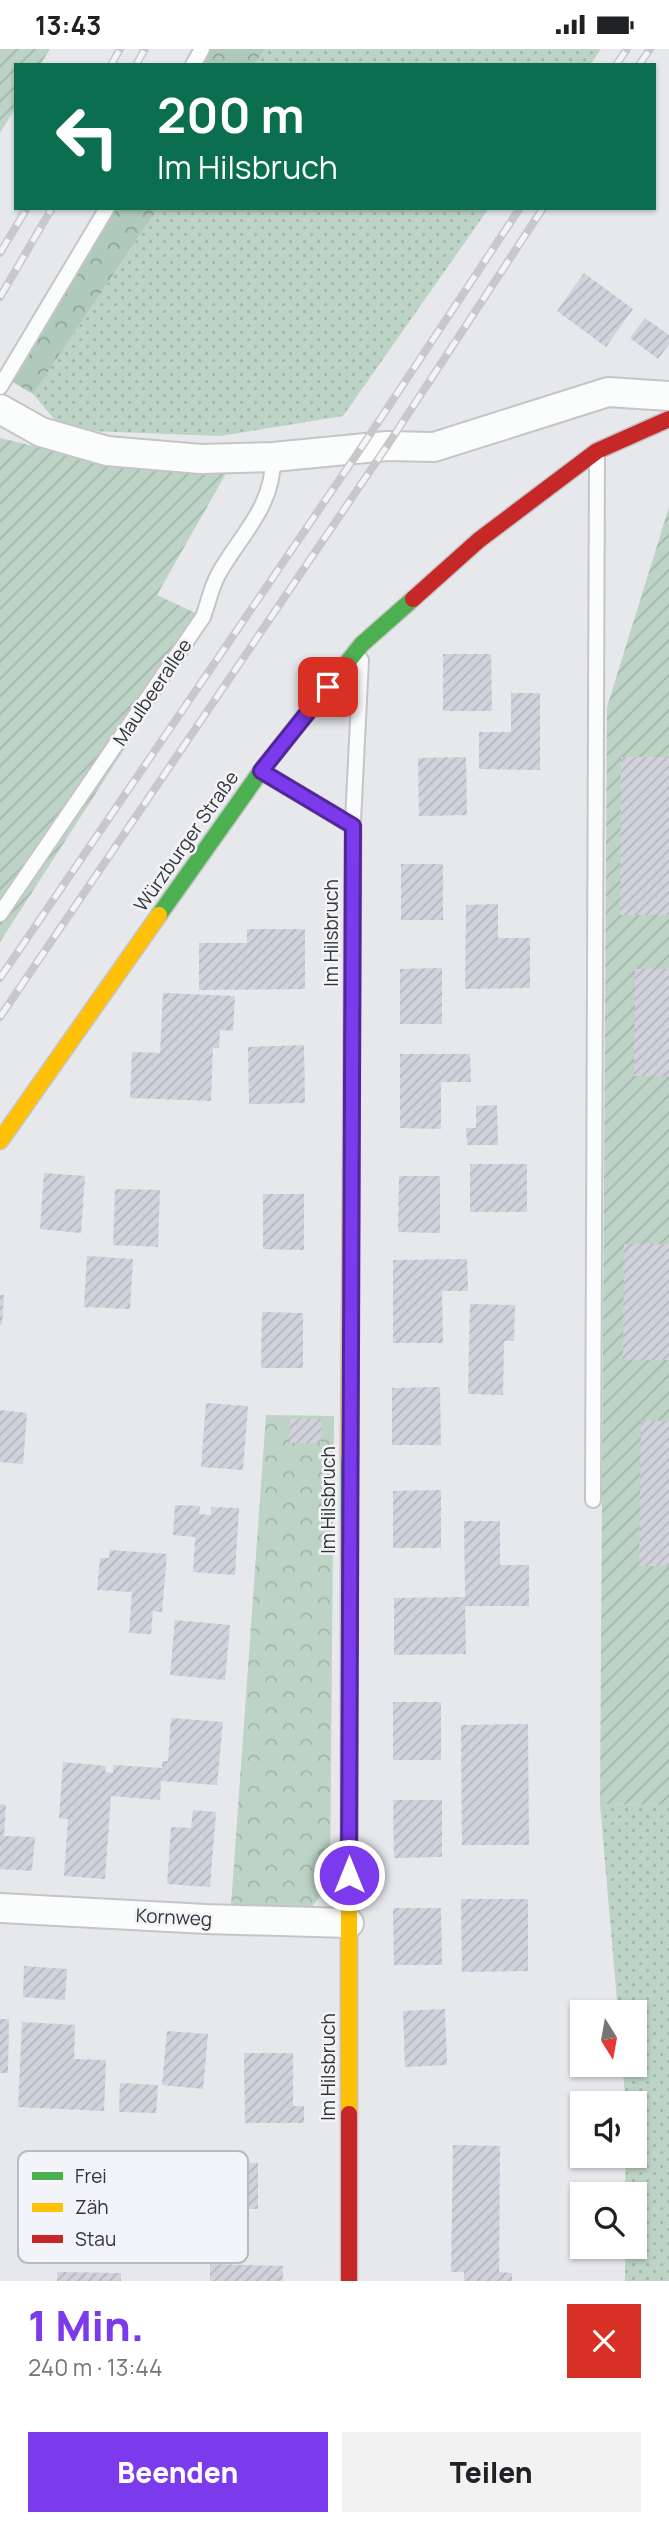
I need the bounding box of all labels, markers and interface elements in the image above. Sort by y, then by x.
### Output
text: 13:43 [35,7,101,43]
text: 200 m [157,81,305,148]
icon: left [42,91,133,182]
text: Im Hilsbruch [157,145,338,189]
street label: Maulbeerallee [107,633,197,751]
pin [298,657,358,717]
icon: arrive [309,668,347,706]
street label: Würzburger Straße [128,765,244,917]
street label: Im Hilsbruch [318,879,344,987]
street label: Im Hilsbruch [315,1446,341,1554]
position arrow [312,1838,386,1912]
street label: Kornweg [135,1902,213,1932]
north arrow [570,2000,648,2077]
map controls [570,2000,647,2259]
street label: Im Hilsbruch [315,2013,341,2121]
button: sound [570,2091,647,2168]
legend [18,2151,248,2263]
text: Frei [75,2163,107,2189]
button: search [570,2182,647,2259]
text: Zäh [75,2194,109,2220]
text: Stau [75,2226,116,2252]
text: 1 Min. [28,2296,144,2354]
button: close [567,2304,641,2378]
text: 240 m · 13:44 [28,2351,163,2383]
button: Beenden [28,2432,328,2512]
button: Teilen [342,2432,641,2512]

